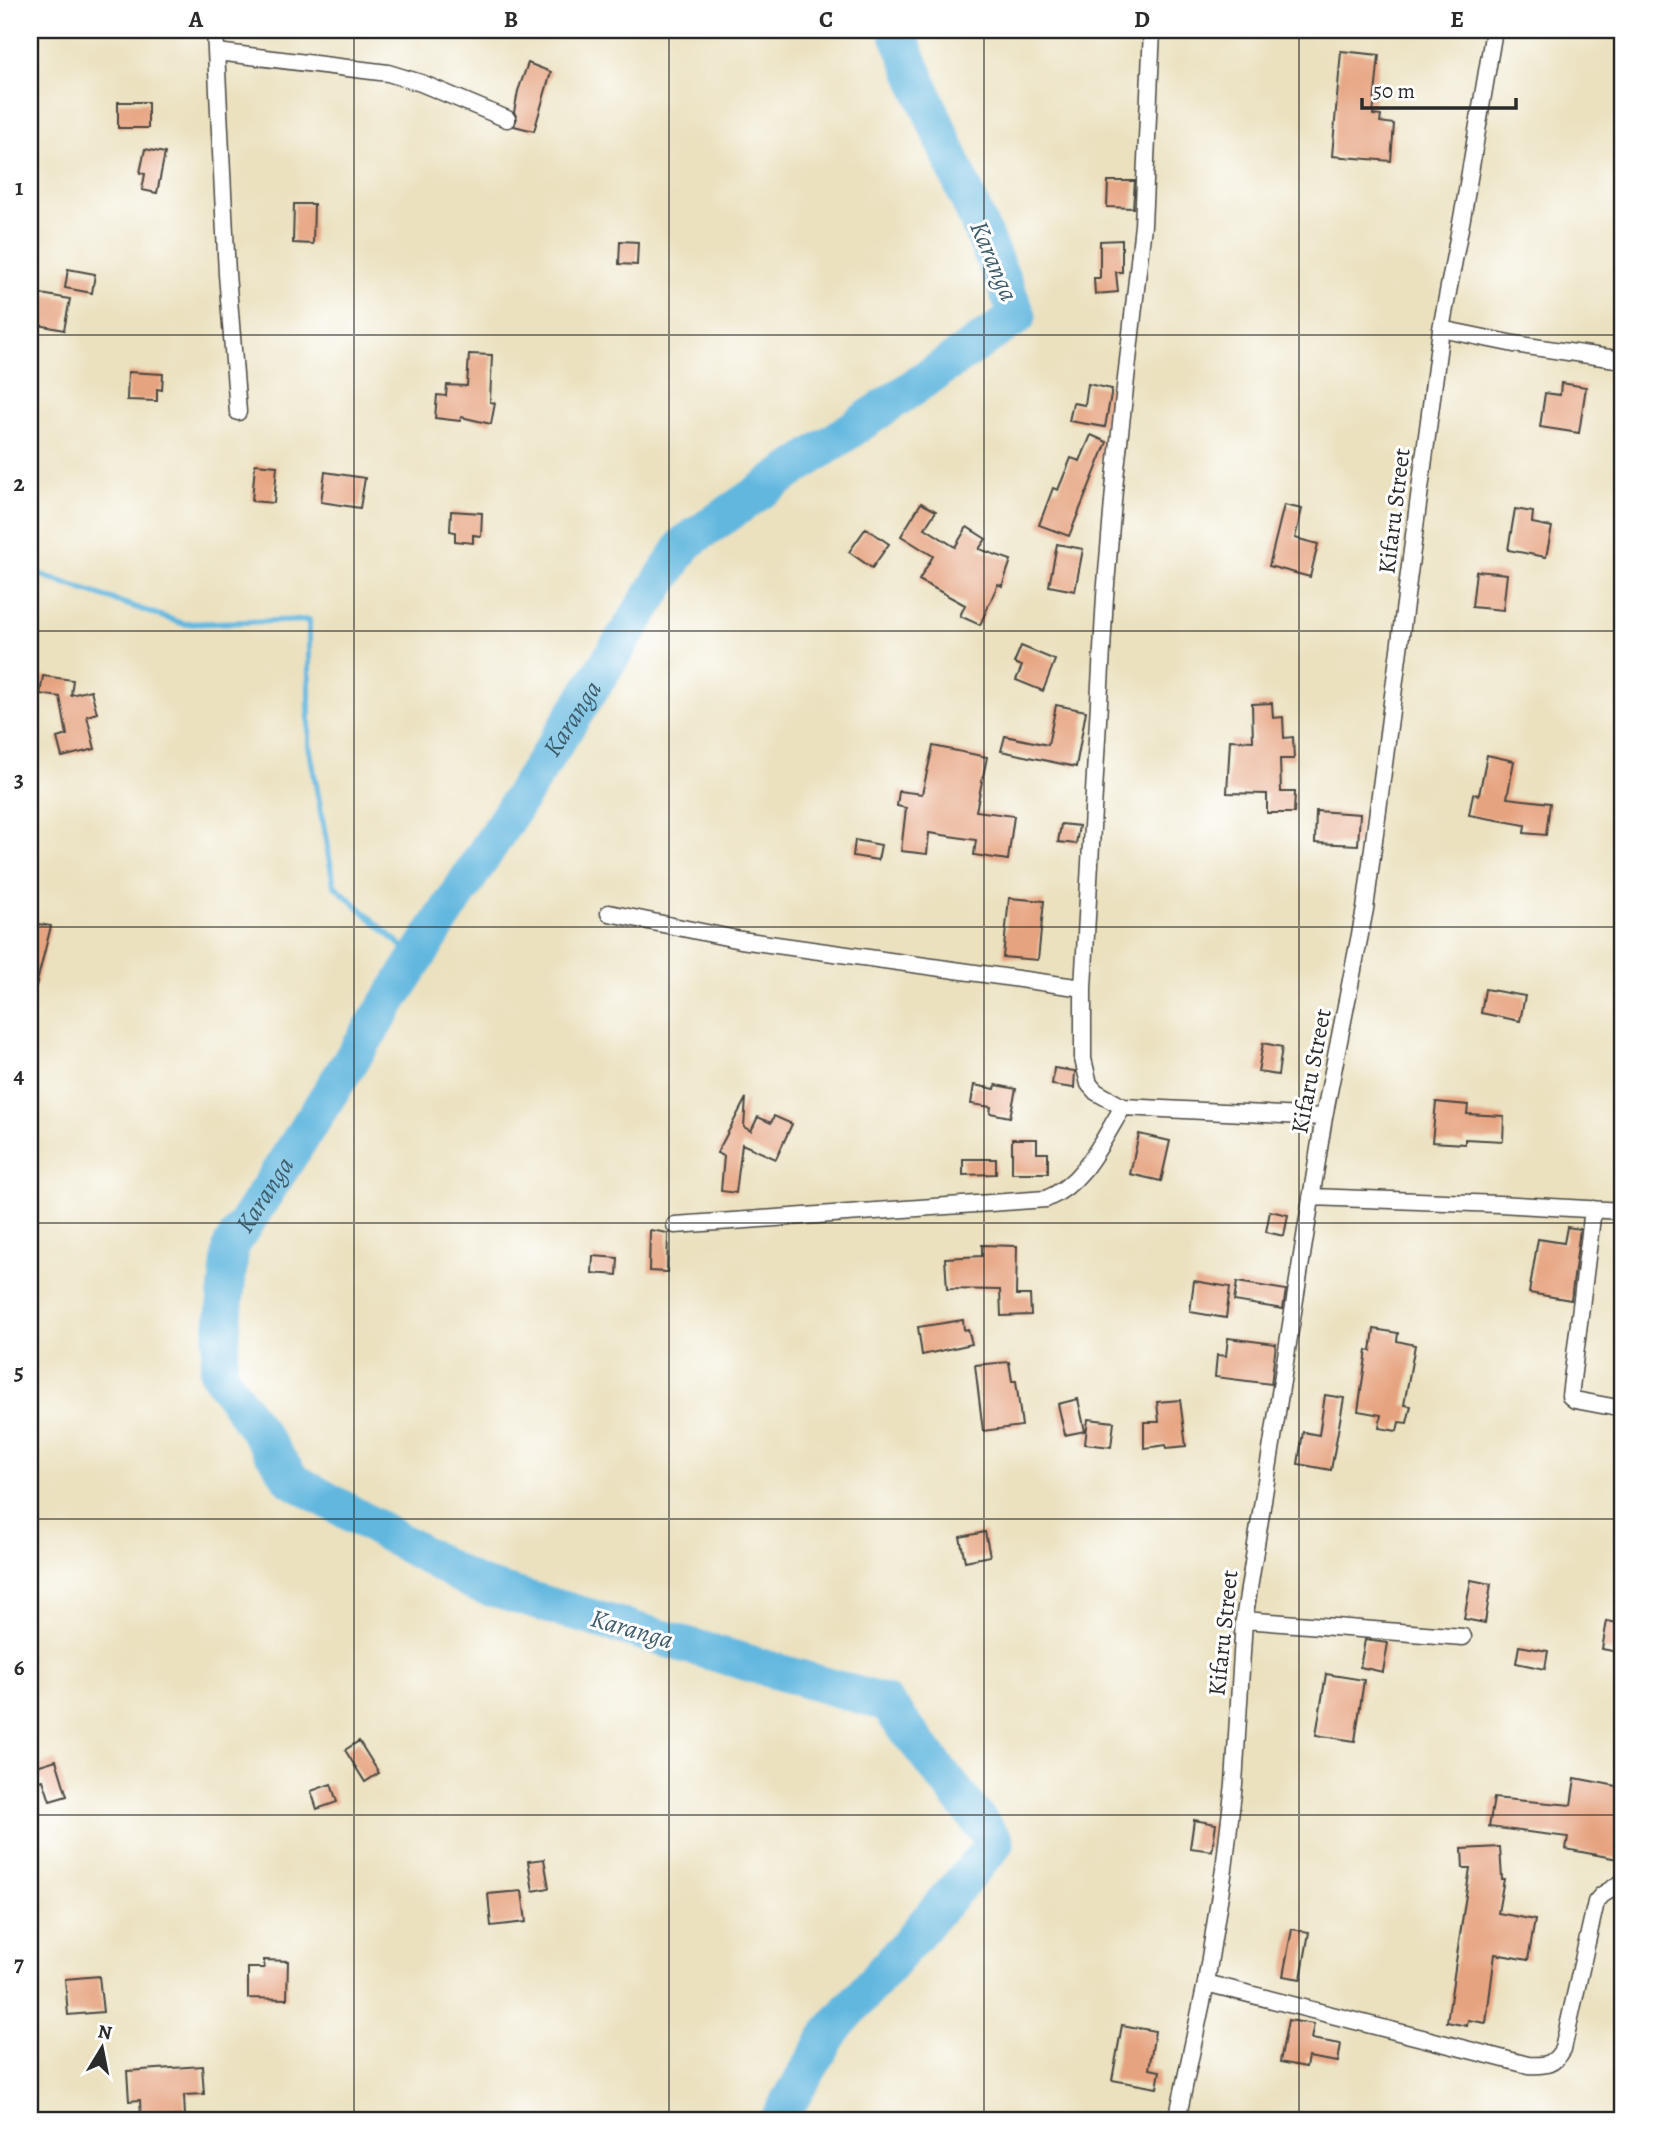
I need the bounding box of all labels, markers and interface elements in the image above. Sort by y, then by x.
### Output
text: A [188,4,204,35]
text: B [504,4,518,35]
text: C [819,4,833,35]
text: D [1134,4,1150,35]
text: E [1450,4,1464,35]
scale bar [1362,66,1516,110]
text: 50 m [1373,77,1415,105]
text: 1 [15,172,23,203]
water label: Karanga [961,216,1027,307]
street label: Kifaru Street [1370,446,1418,576]
text: 2 [13,468,25,499]
water label: Karanga [534,673,609,763]
text: 3 [14,764,24,795]
street label: Kifaru Street [1283,1006,1339,1136]
text: 4 [14,1060,25,1091]
water label: Karanga [227,1150,302,1239]
text: 5 [14,1356,24,1387]
street label: Kifaru Street [1200,1568,1246,1698]
water label: Karanga [587,1601,677,1657]
text: 6 [14,1652,25,1683]
text: 7 [14,1948,24,1979]
north arrow [66,2014,136,2084]
text: N [96,2018,114,2046]

